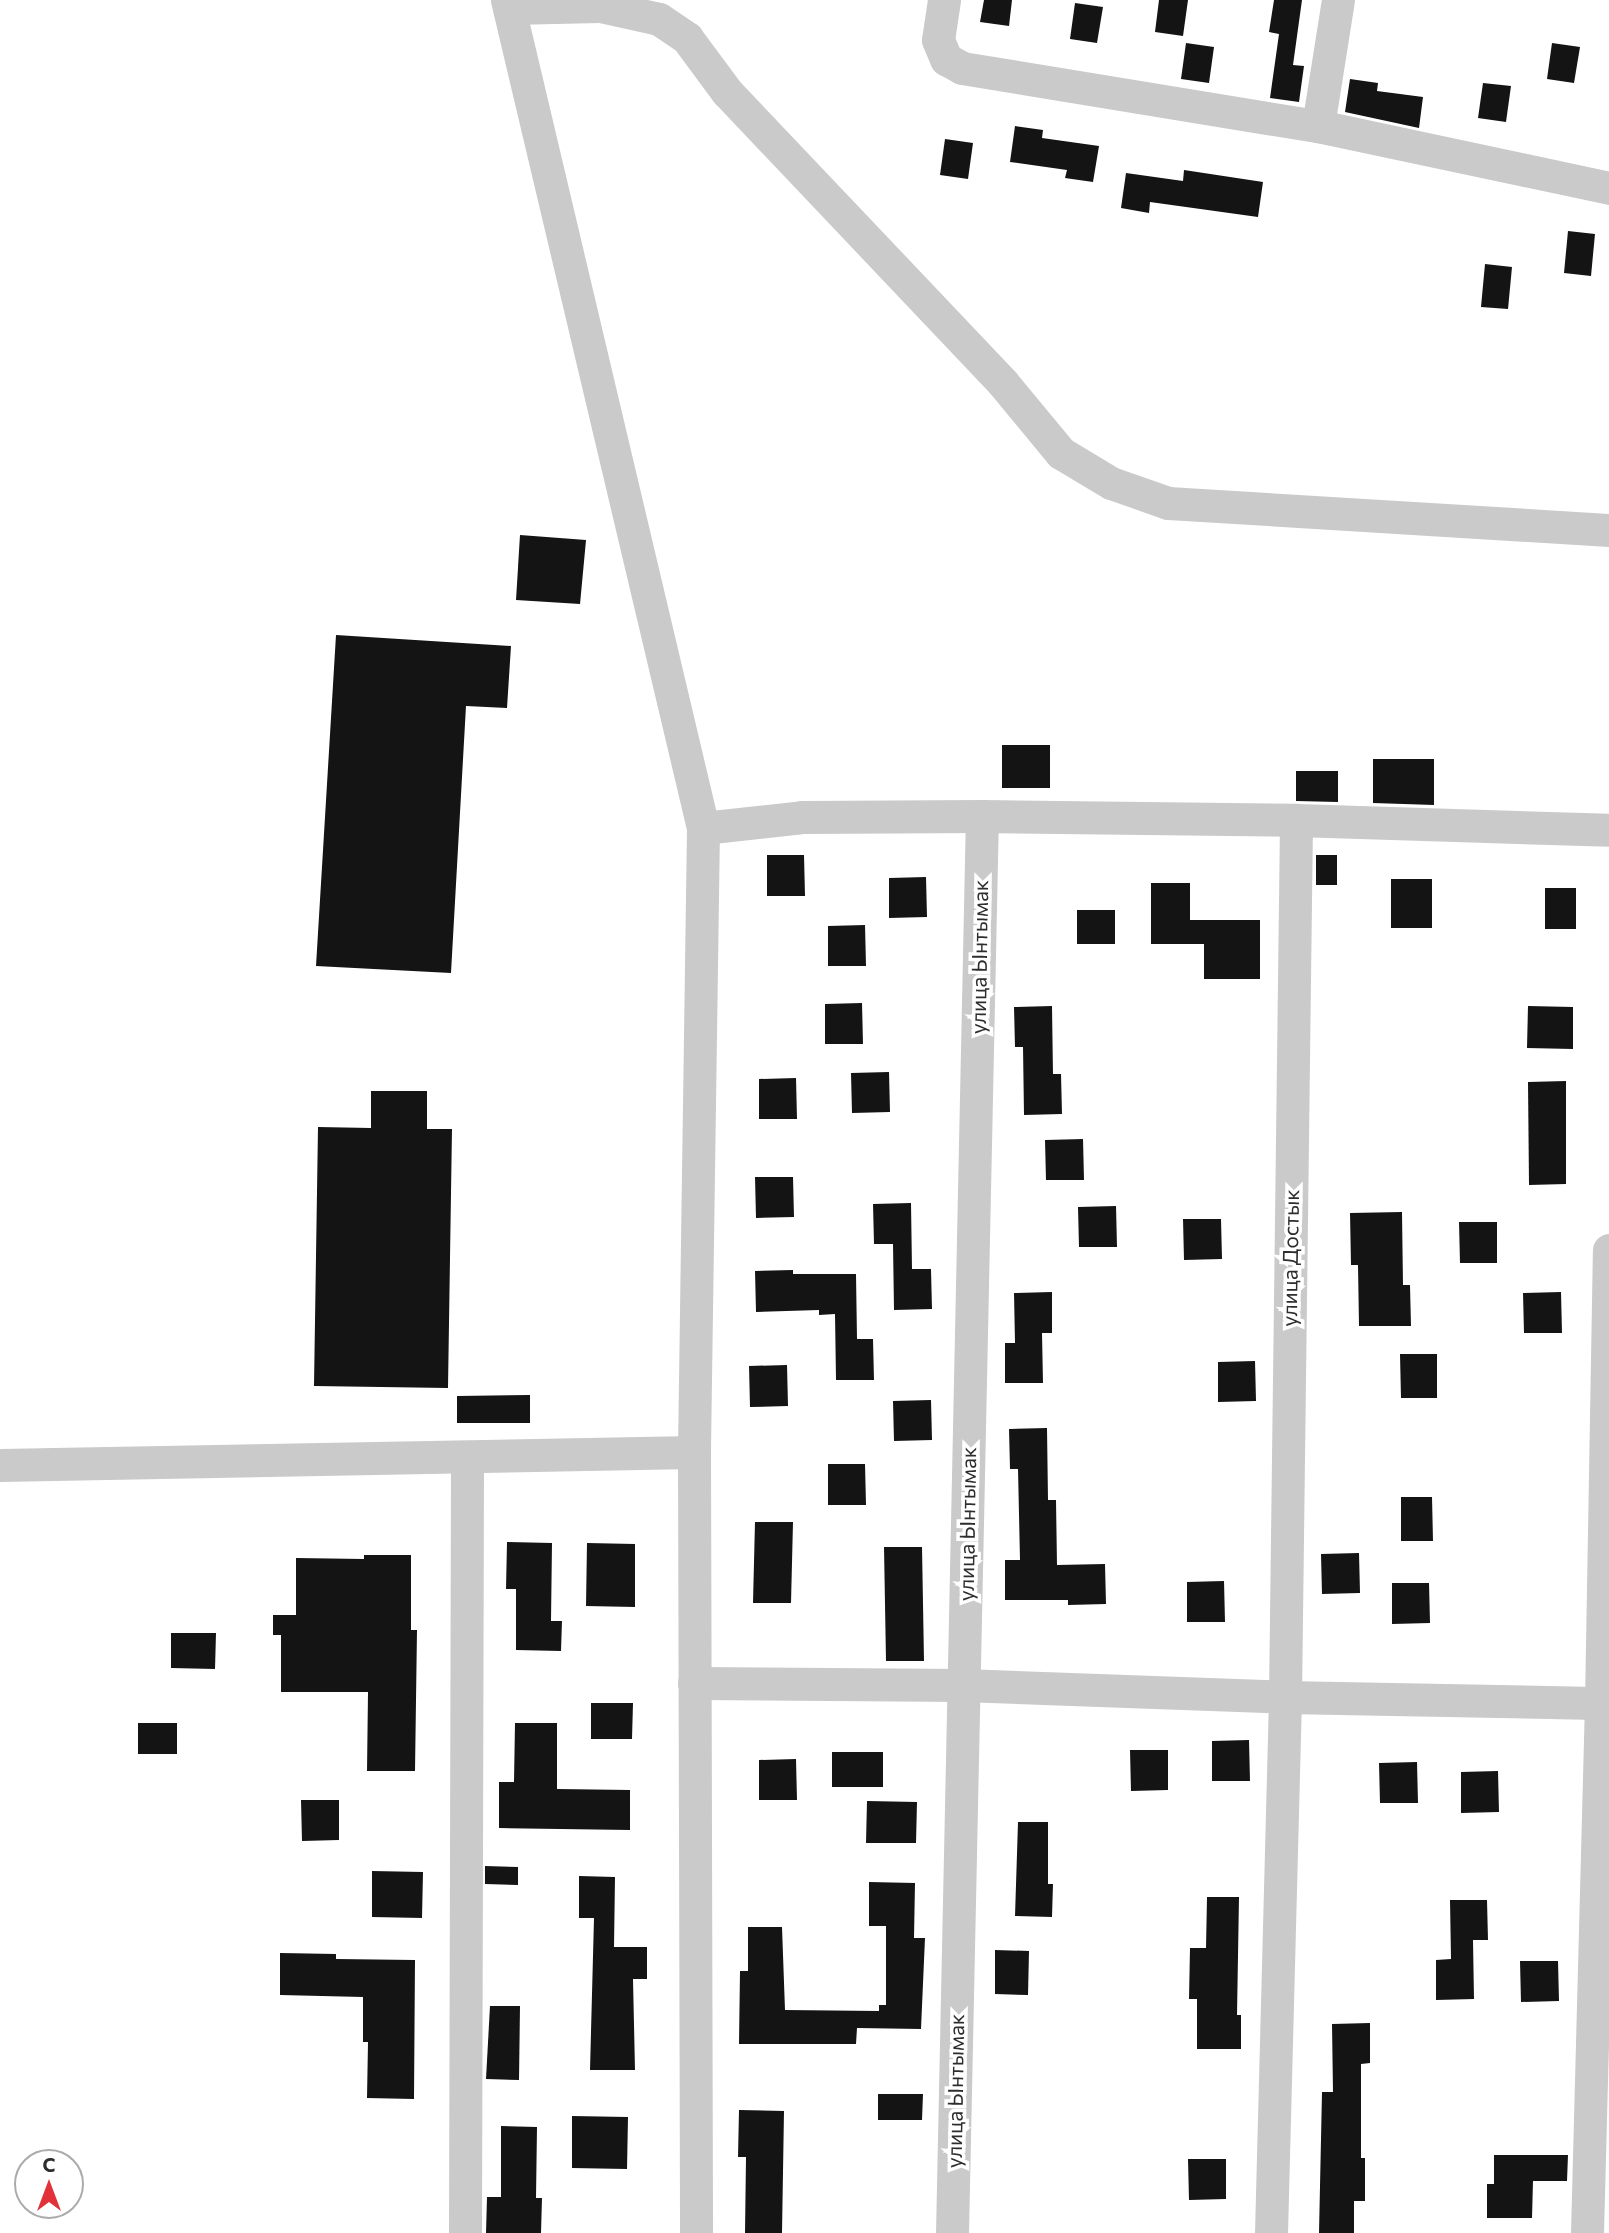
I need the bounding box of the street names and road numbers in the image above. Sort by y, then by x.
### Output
street label: улица Ынтымак [965,880,993,1034]
street label: улица Достык [1276,1189,1304,1327]
street label: улица Ынтымак [953,1447,981,1601]
street label: улица Ынтымак [941,2014,969,2168]

